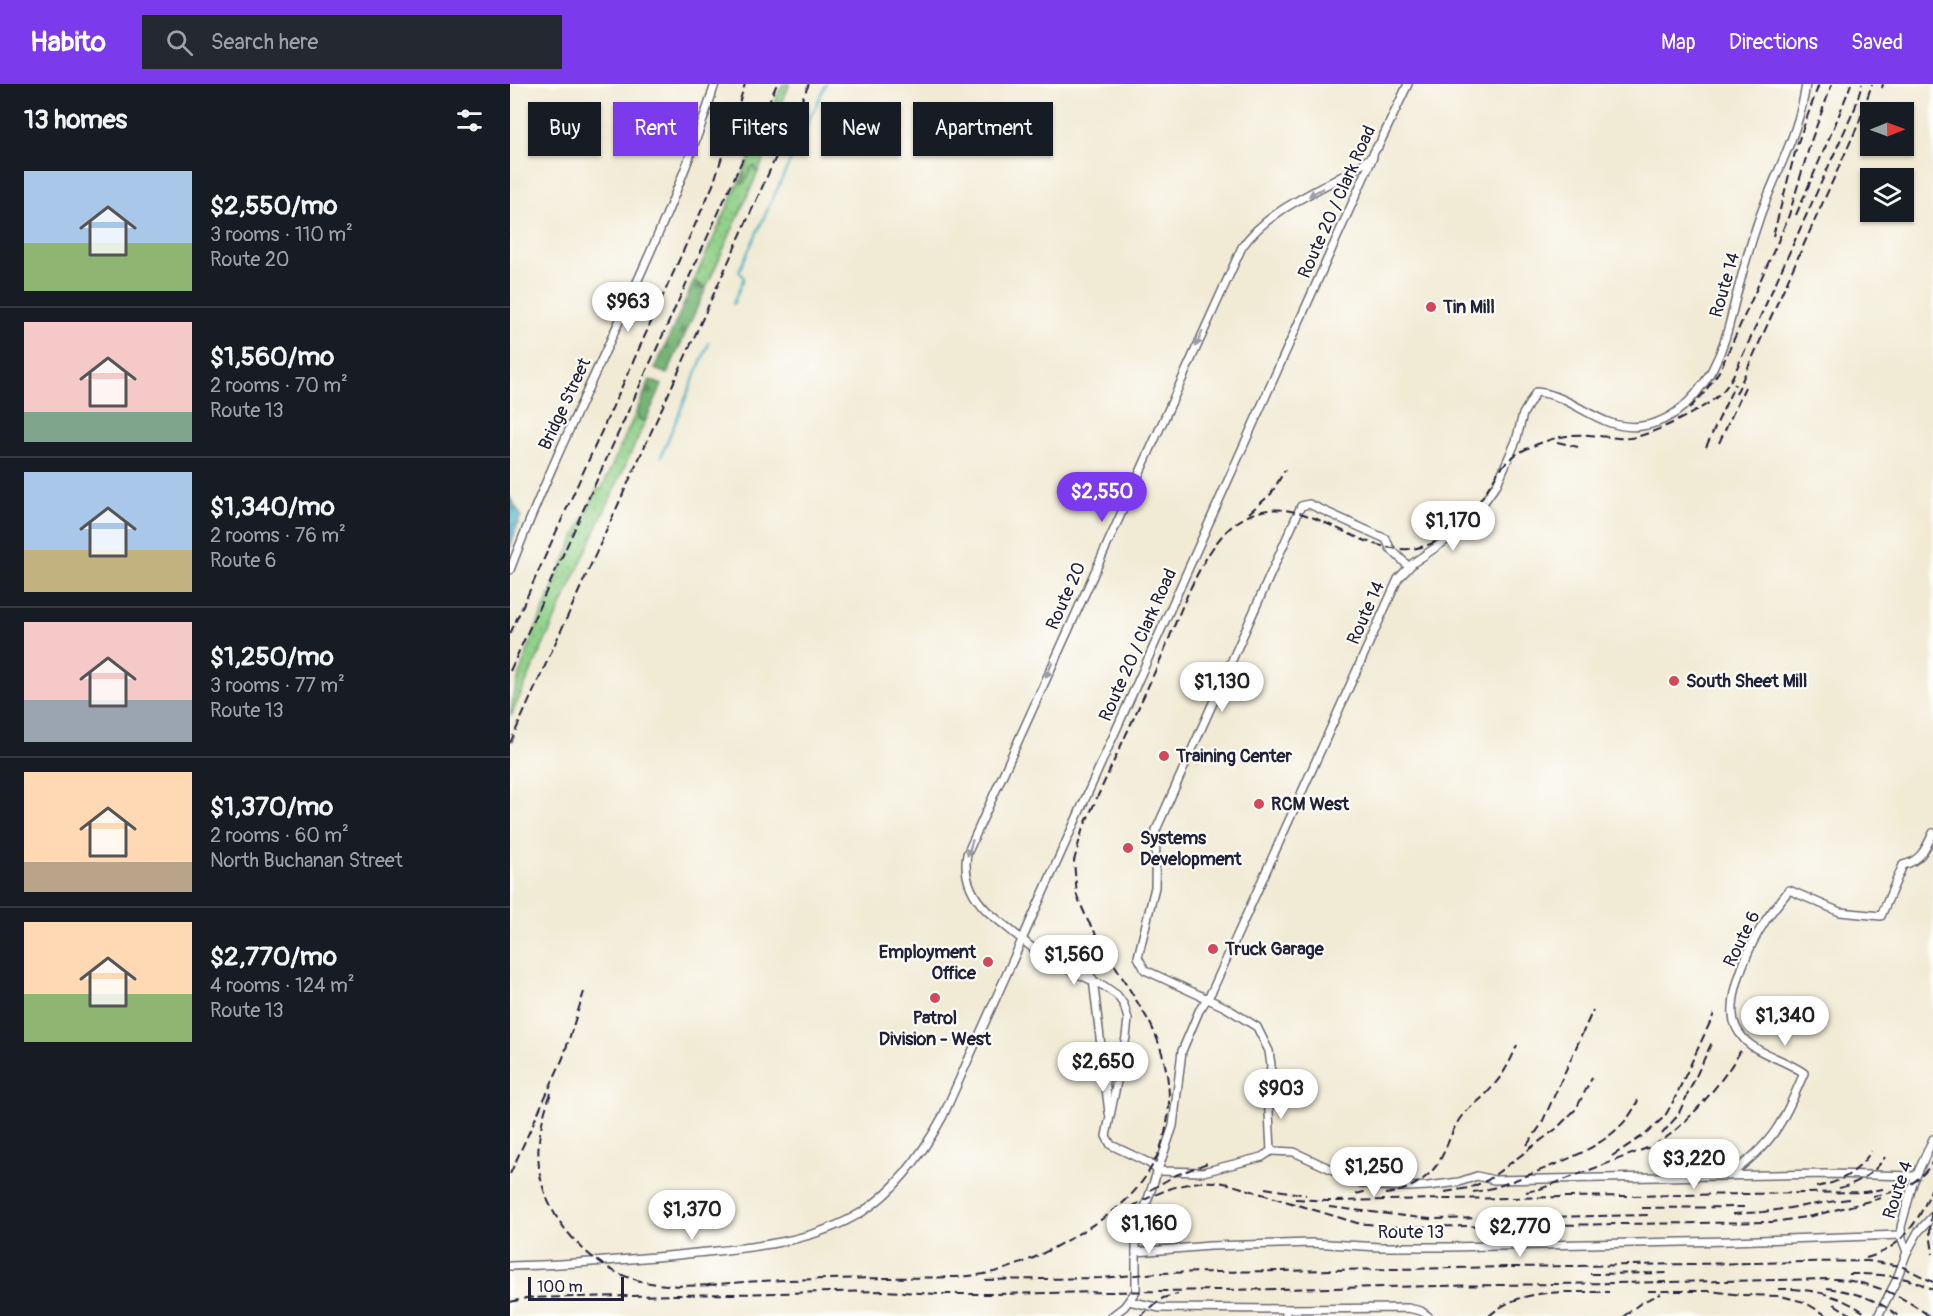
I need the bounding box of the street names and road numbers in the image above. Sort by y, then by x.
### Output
street label: Route 20 / Clark Road [1293,122,1381,282]
street label: Route 14 [1705,249,1745,320]
street label: Bridge Street [534,354,597,454]
street label: Route 20 [1041,559,1091,633]
street label: Route 20 / Clark Road [1094,565,1182,725]
street label: Route 14 [1342,577,1390,648]
street label: Route 6 [1719,907,1765,971]
street label: Route 4 [1878,1158,1918,1222]
street label: Route 13 [1378,1221,1444,1244]

